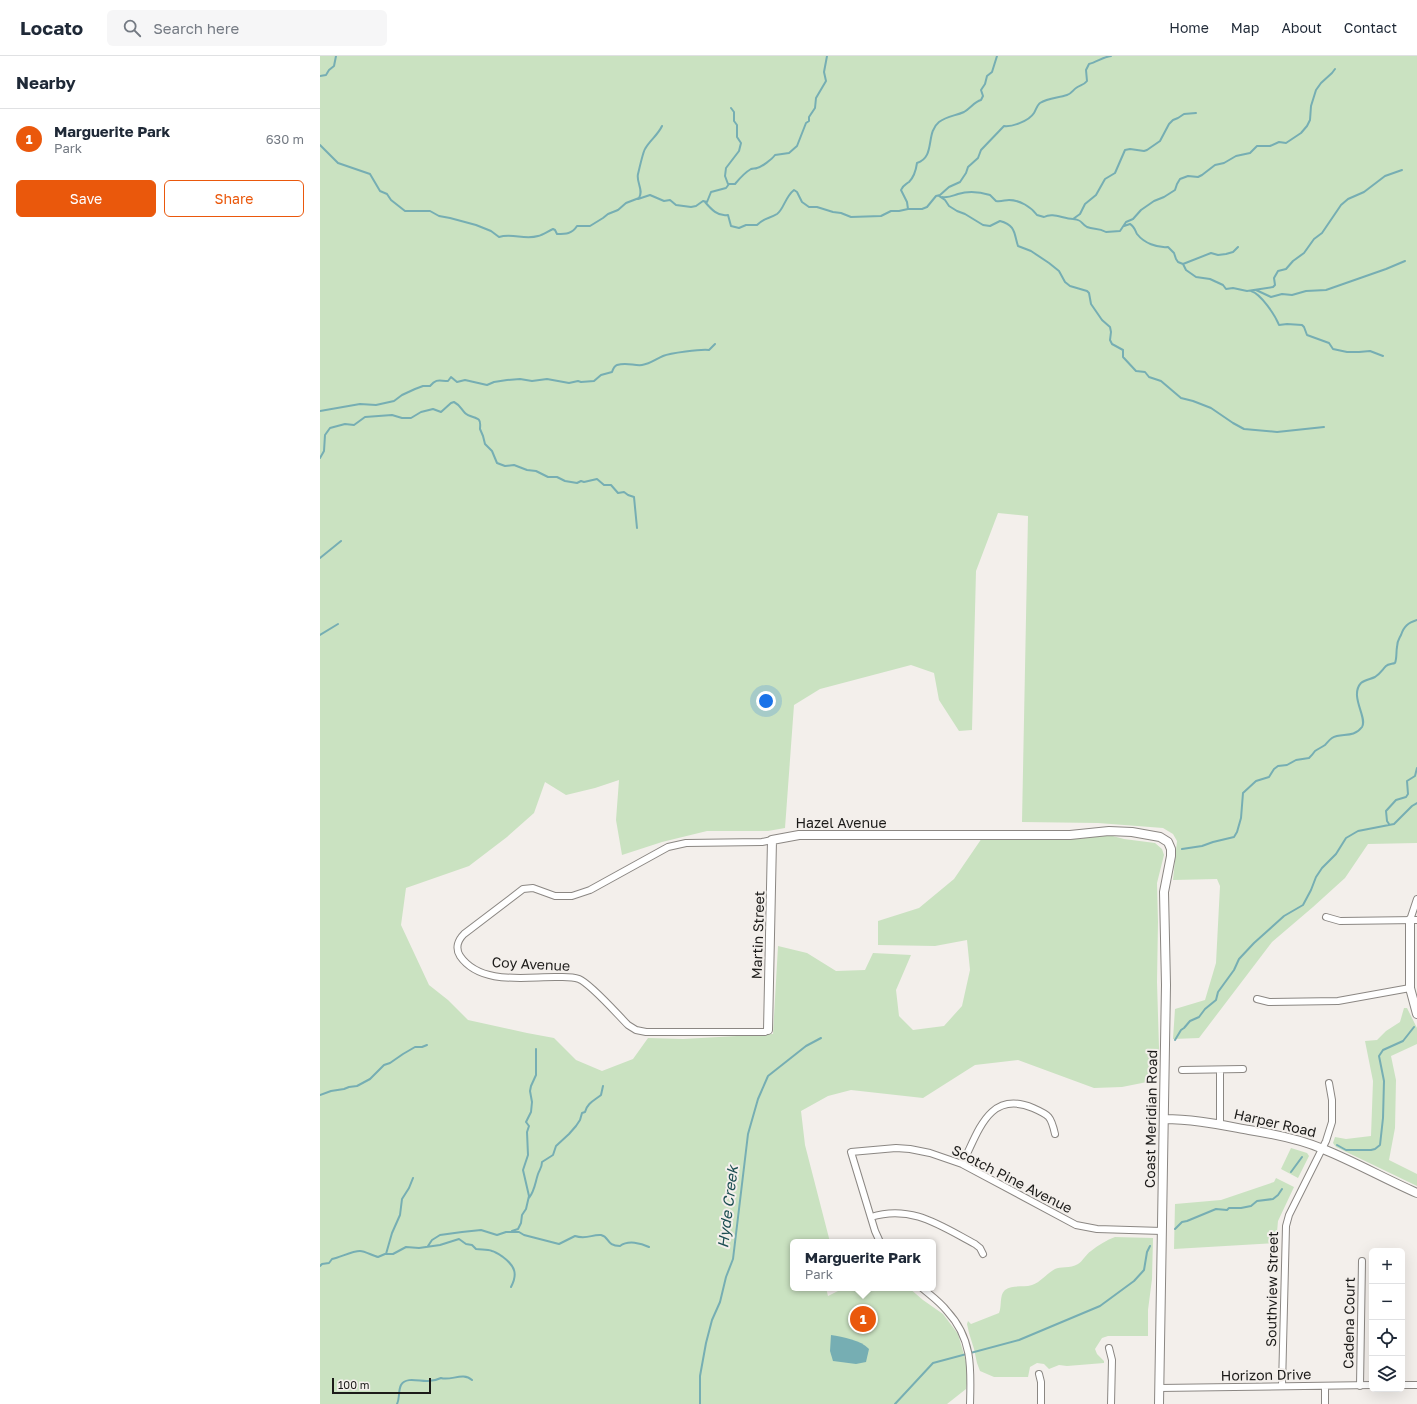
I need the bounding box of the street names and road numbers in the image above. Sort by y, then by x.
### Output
street label: Hazel Avenue [795,814,887,831]
street label: Martin Street [747,890,768,980]
street label: Coy Avenue [491,953,571,974]
street label: Coast Meridian Road [1141,1050,1160,1188]
street label: Harper Road [1232,1105,1318,1140]
street label: Scotch Pine Avenue [949,1141,1075,1216]
street label: Southview Street [1262,1231,1281,1347]
street label: Cadena Court [1339,1277,1358,1369]
street label: Horizon Drive [1221,1365,1311,1384]

